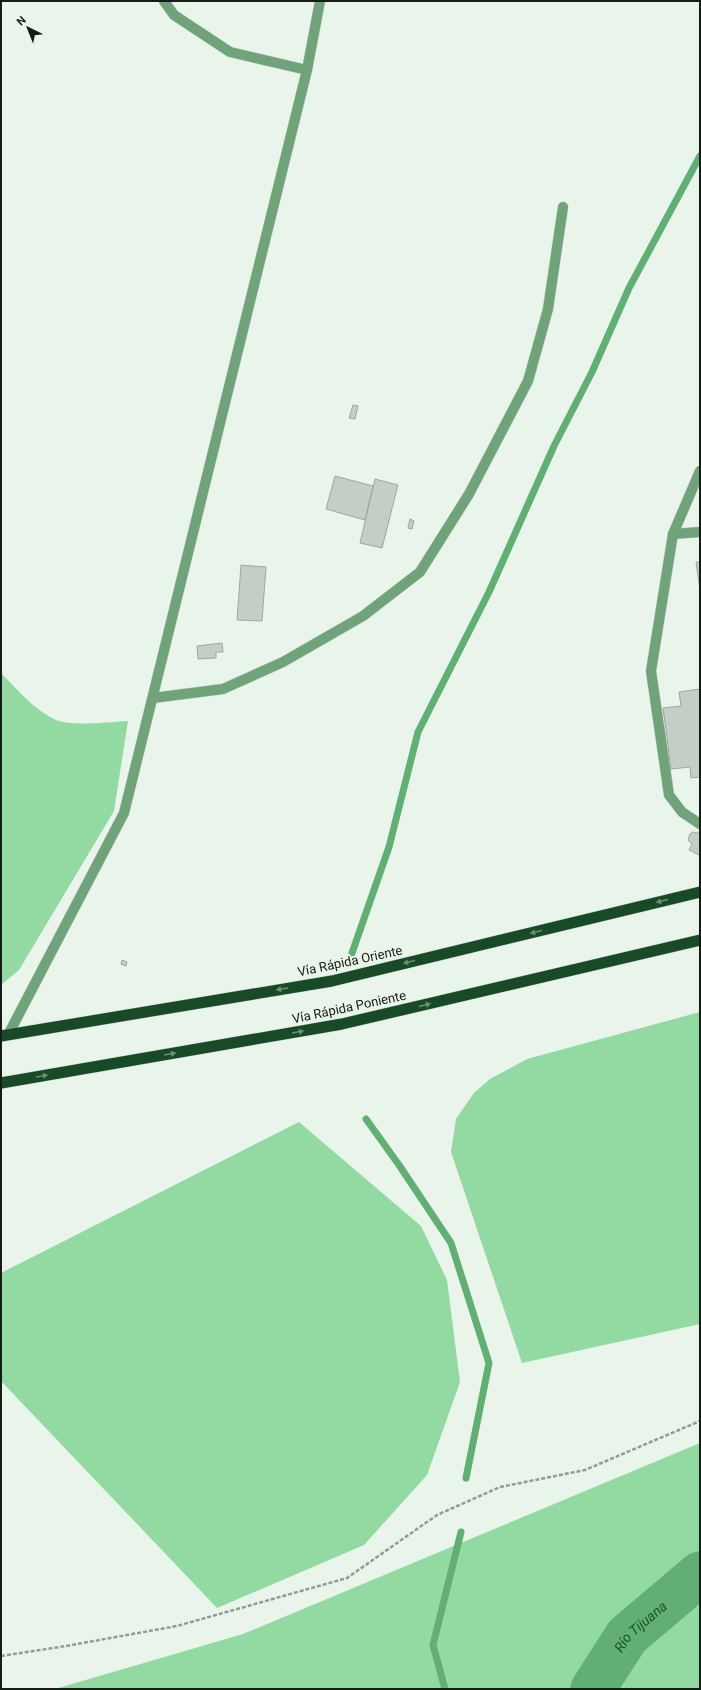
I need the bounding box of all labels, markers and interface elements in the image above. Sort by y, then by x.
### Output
north arrow [8,8,48,48]
text: N [14,13,29,28]
one-way arrow [656,898,668,904]
one-way arrow [529,929,542,935]
street label: Vía Rápida Oriente [296,943,404,979]
one-way arrow [403,959,415,965]
one-way arrow [276,986,288,992]
street label: Vía Rápida Poniente [291,988,407,1026]
one-way arrow [419,1001,431,1007]
one-way arrow [292,1029,304,1035]
one-way arrow [164,1051,176,1057]
one-way arrow [36,1073,48,1079]
water label: Río Tijuana [611,1598,670,1655]

